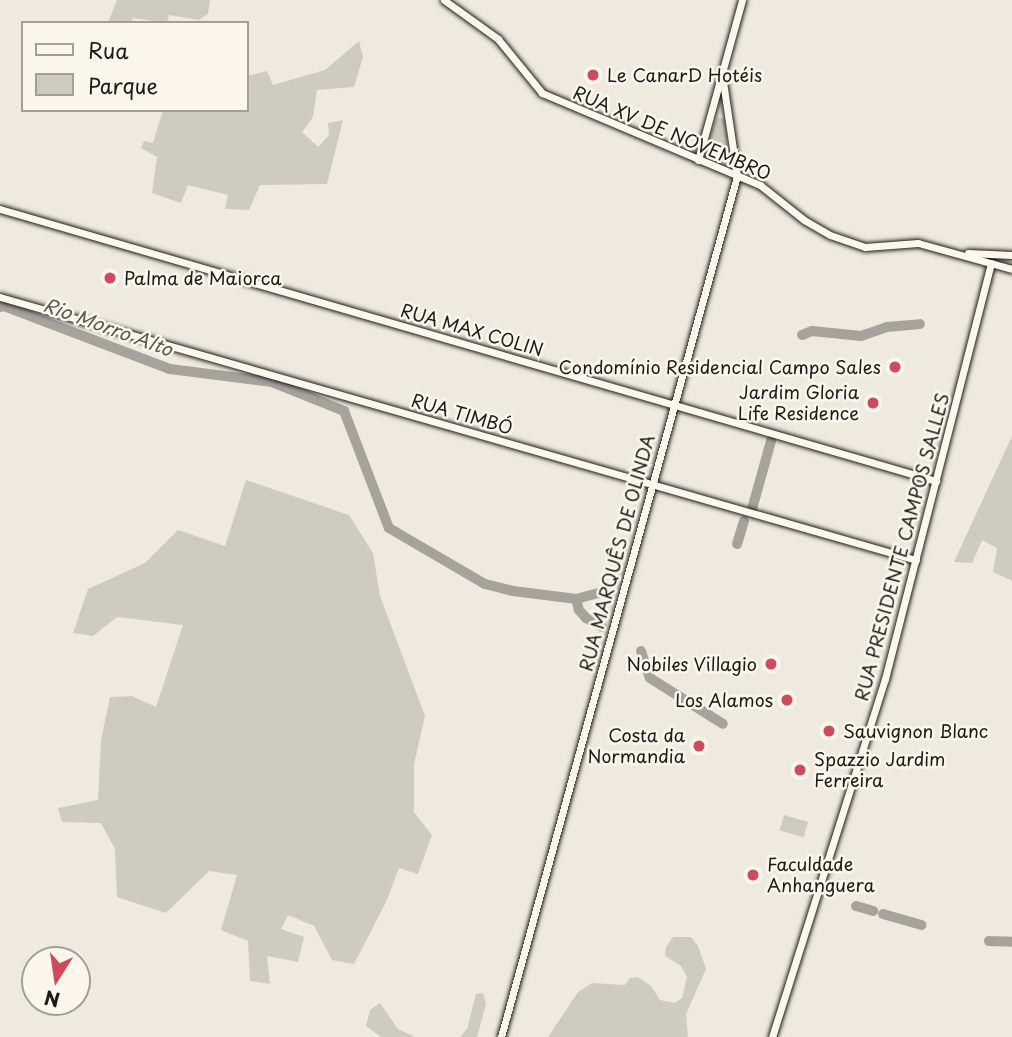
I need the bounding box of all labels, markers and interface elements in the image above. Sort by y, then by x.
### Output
legend [21,21,248,112]
text: Rua [88,34,128,66]
place label: Le CanarD Hotéis [607,64,762,86]
marker: Le CanarD Hotéis [585,67,601,83]
text: Parque [88,69,158,101]
street label: RUA XV DE NOVEMBRO [569,81,775,185]
place label: Palma de Maiorca [124,267,283,289]
marker: Palma de Maiorca [102,270,118,286]
water label: Rio Morro Alto [40,293,176,361]
street label: RUA MAX COLIN [397,299,547,361]
place label: Condomínio Residencial Campo Sales [559,356,881,378]
marker: Condomínio Residencial Campo Sales [887,359,903,375]
place label: Jardim Gloria Life Residence [738,382,859,424]
street label: RUA TIMBÓ [408,389,516,439]
street label: RUA PRESIDENTE CAMPOS SALLES [850,390,954,704]
marker: Jardim Gloria Life Residence [865,395,881,411]
street label: RUA MARQUÊS DE OLINDA [575,432,659,674]
place label: Nobiles Villagio [624,653,757,675]
marker: Nobiles Villagio [763,656,779,672]
place label: Los Alamos [674,689,773,711]
marker: Los Alamos [779,692,795,708]
place label: Sauvignon Blanc [843,720,988,742]
marker: Sauvignon Blanc [821,723,837,739]
place label: Costa da Normandia [587,725,685,768]
marker: Costa da Normandia [691,738,707,754]
place label: Spazzio Jardim Ferreira [814,749,947,792]
marker: Spazzio Jardim Ferreira [792,762,808,778]
place label: Faculdade Anhanguera [767,854,875,896]
marker: Faculdade Anhanguera [745,867,761,883]
north arrow [21,946,91,1016]
text: N [42,984,62,1015]

